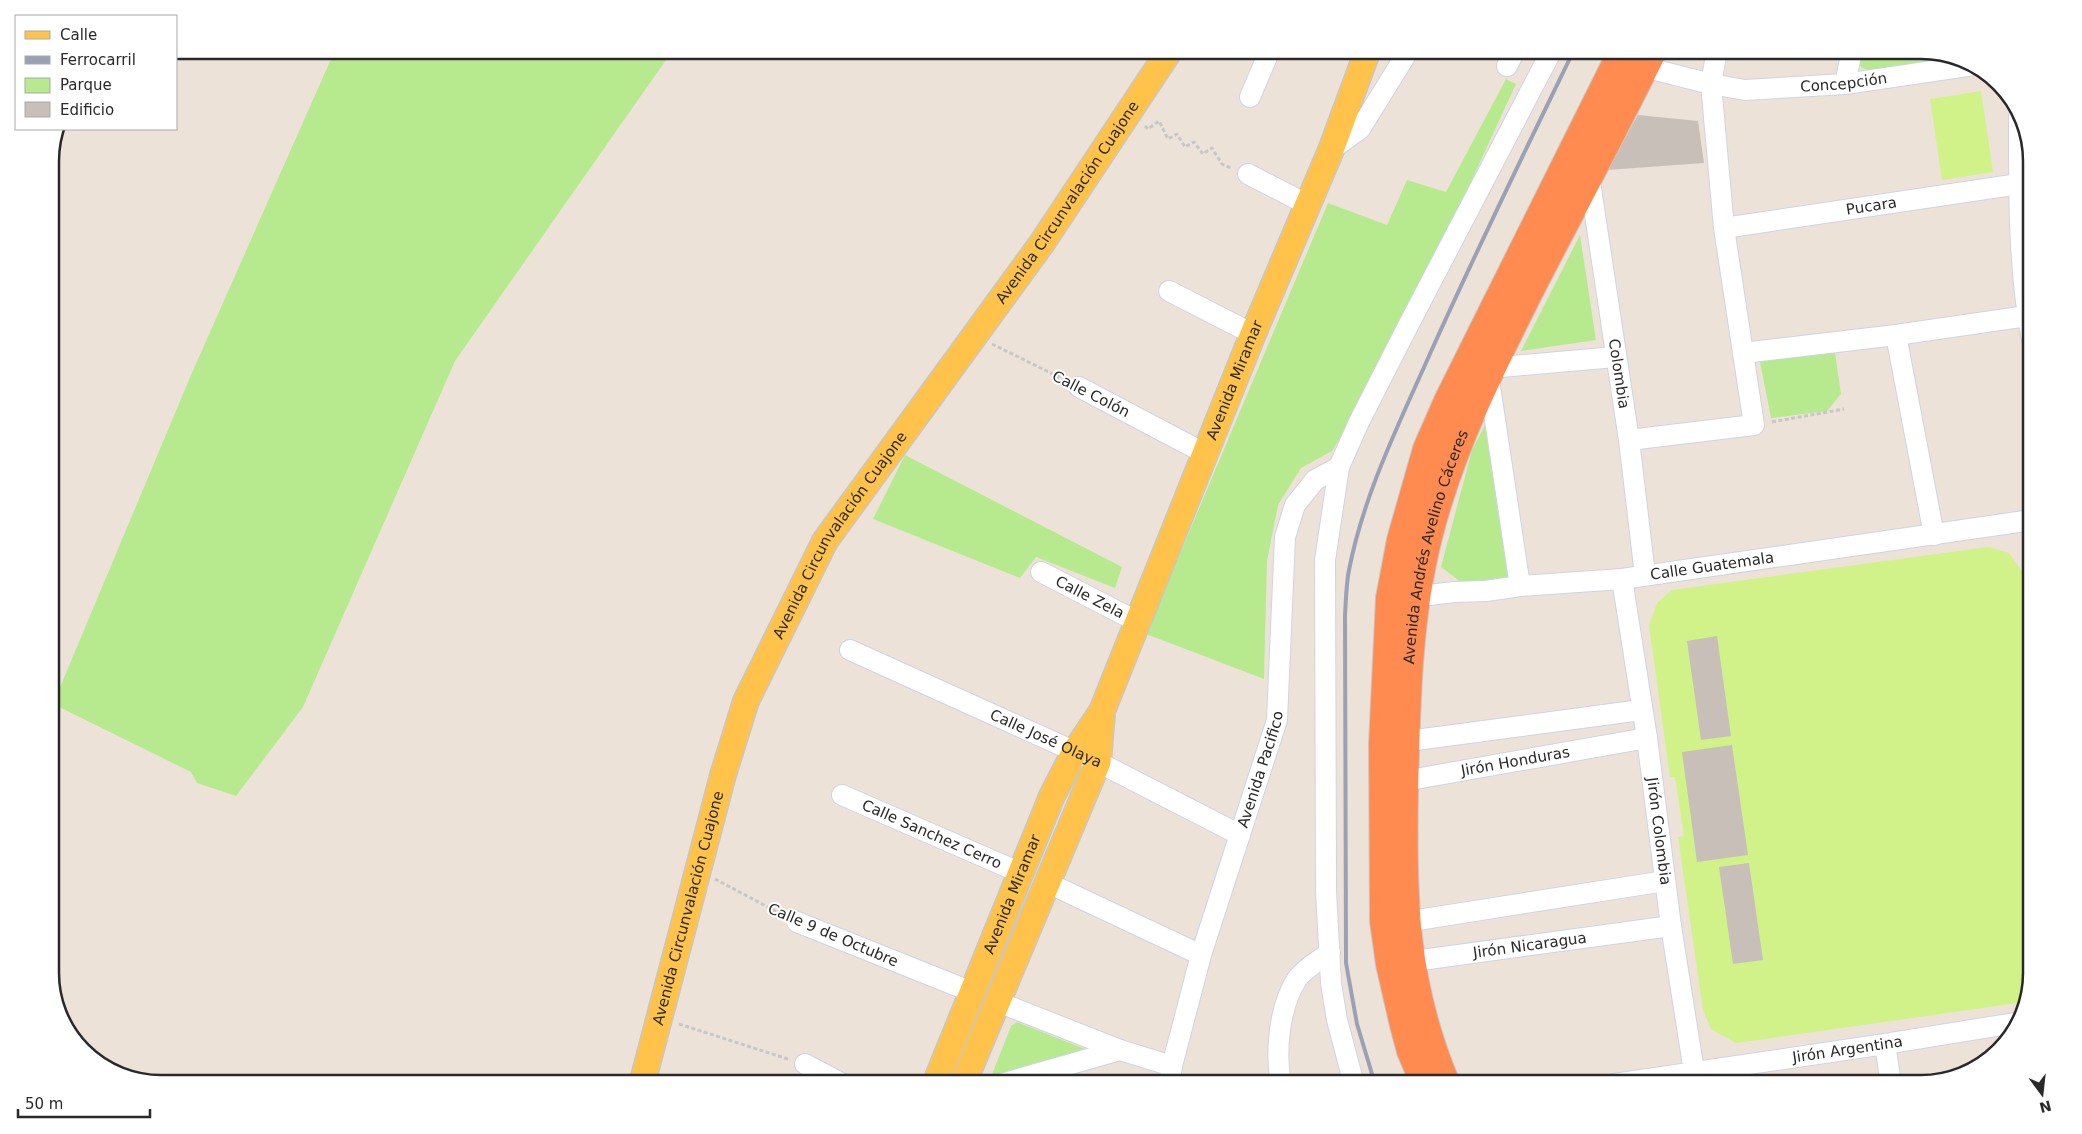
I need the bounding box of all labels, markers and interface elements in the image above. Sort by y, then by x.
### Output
legend [15,15,178,130]
text: Calle [60,26,97,44]
text: Ferrocarril [60,51,136,69]
street label: Concepción [1800,69,1888,96]
text: Parque [60,76,112,94]
street label: Avenida Circunvalación Cuajone [992,98,1143,307]
text: Edificio [60,101,114,119]
street label: Pucara [1845,193,1898,219]
street label: Avenida Miramar [1202,317,1267,443]
street label: Colombia [1605,338,1633,410]
street label: Calle Colón [1049,367,1133,421]
street label: Avenida Andrés Avelino Cáceres [1400,427,1472,665]
street label: Avenida Circunvalación Cuajone [769,428,911,642]
street label: Calle Guatemala [1649,548,1775,584]
street label: Calle Zela [1052,572,1127,622]
street label: Calle José Olaya [987,705,1105,772]
street label: Avenida Pacifico [1234,711,1286,830]
street label: Jirón Honduras [1458,743,1571,780]
street label: Jirón Colombia [1643,775,1675,886]
street label: Avenida Circunvalación Cuajone [649,789,727,1027]
street label: Calle Sanchez Cerro [859,796,1004,872]
street label: Avenida Miramar [980,831,1045,956]
street label: Calle 9 de Octubre [765,899,901,971]
street label: Jirón Nicaragua [1471,929,1588,962]
street label: Jirón Argentina [1790,1032,1904,1067]
north arrow [2017,1069,2067,1119]
scale bar [18,1086,150,1118]
text: 50 m [25,1095,63,1113]
text: N [2038,1097,2053,1116]

